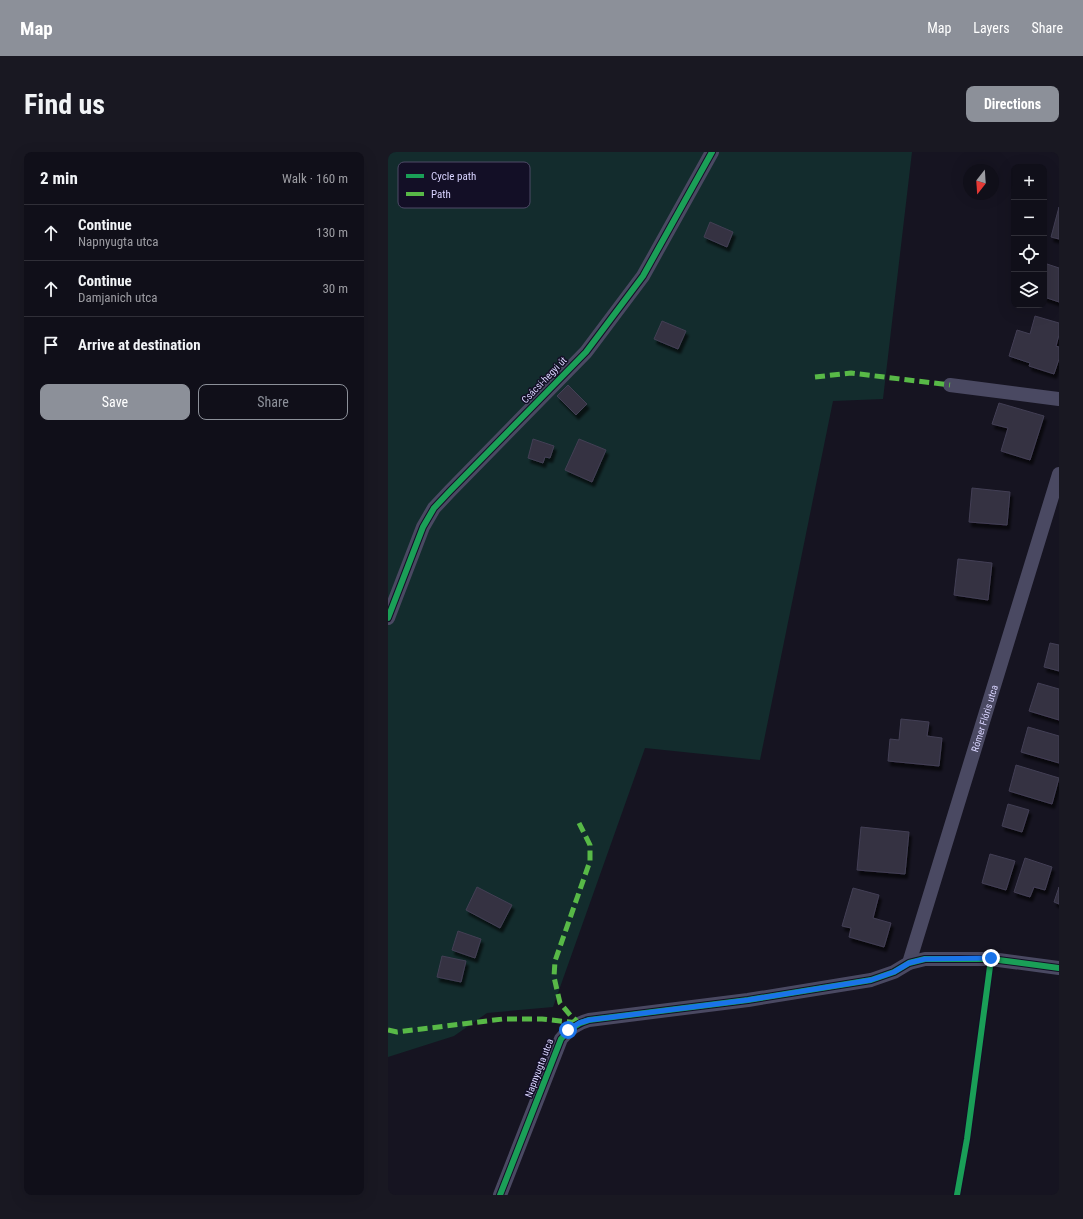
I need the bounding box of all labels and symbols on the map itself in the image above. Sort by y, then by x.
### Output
legend [398,162,530,208]
north arrow [963,164,999,200]
text: Cycle path [431,170,476,183]
text: Path [431,188,451,201]
street label: Csácsi-hegyi út [519,355,569,405]
street label: Rómer Flóris utca [969,683,1000,753]
route end [982,949,1000,967]
route start [559,1021,577,1039]
street label: Napnyugta utca [523,1037,555,1099]

